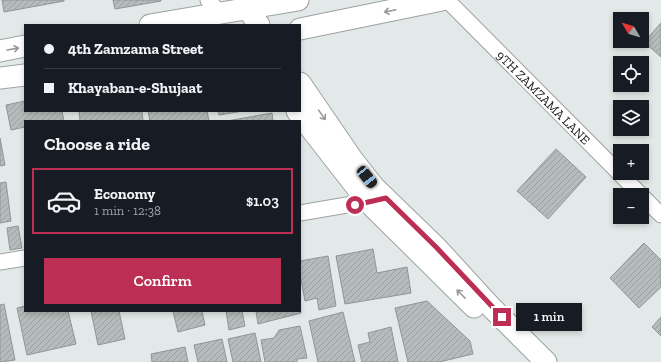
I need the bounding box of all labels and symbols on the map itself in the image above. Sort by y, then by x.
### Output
one-way arrow [384,7,397,15]
north arrow [613,12,649,48]
one-way arrow [6,44,19,52]
street label: 9TH ZAMZAMA LANE [493,47,593,148]
one-way arrow [318,109,326,120]
car [355,164,379,190]
route start [346,196,364,214]
one-way arrow [456,289,466,299]
callout: 1 min [516,303,582,331]
route end [493,308,511,326]

